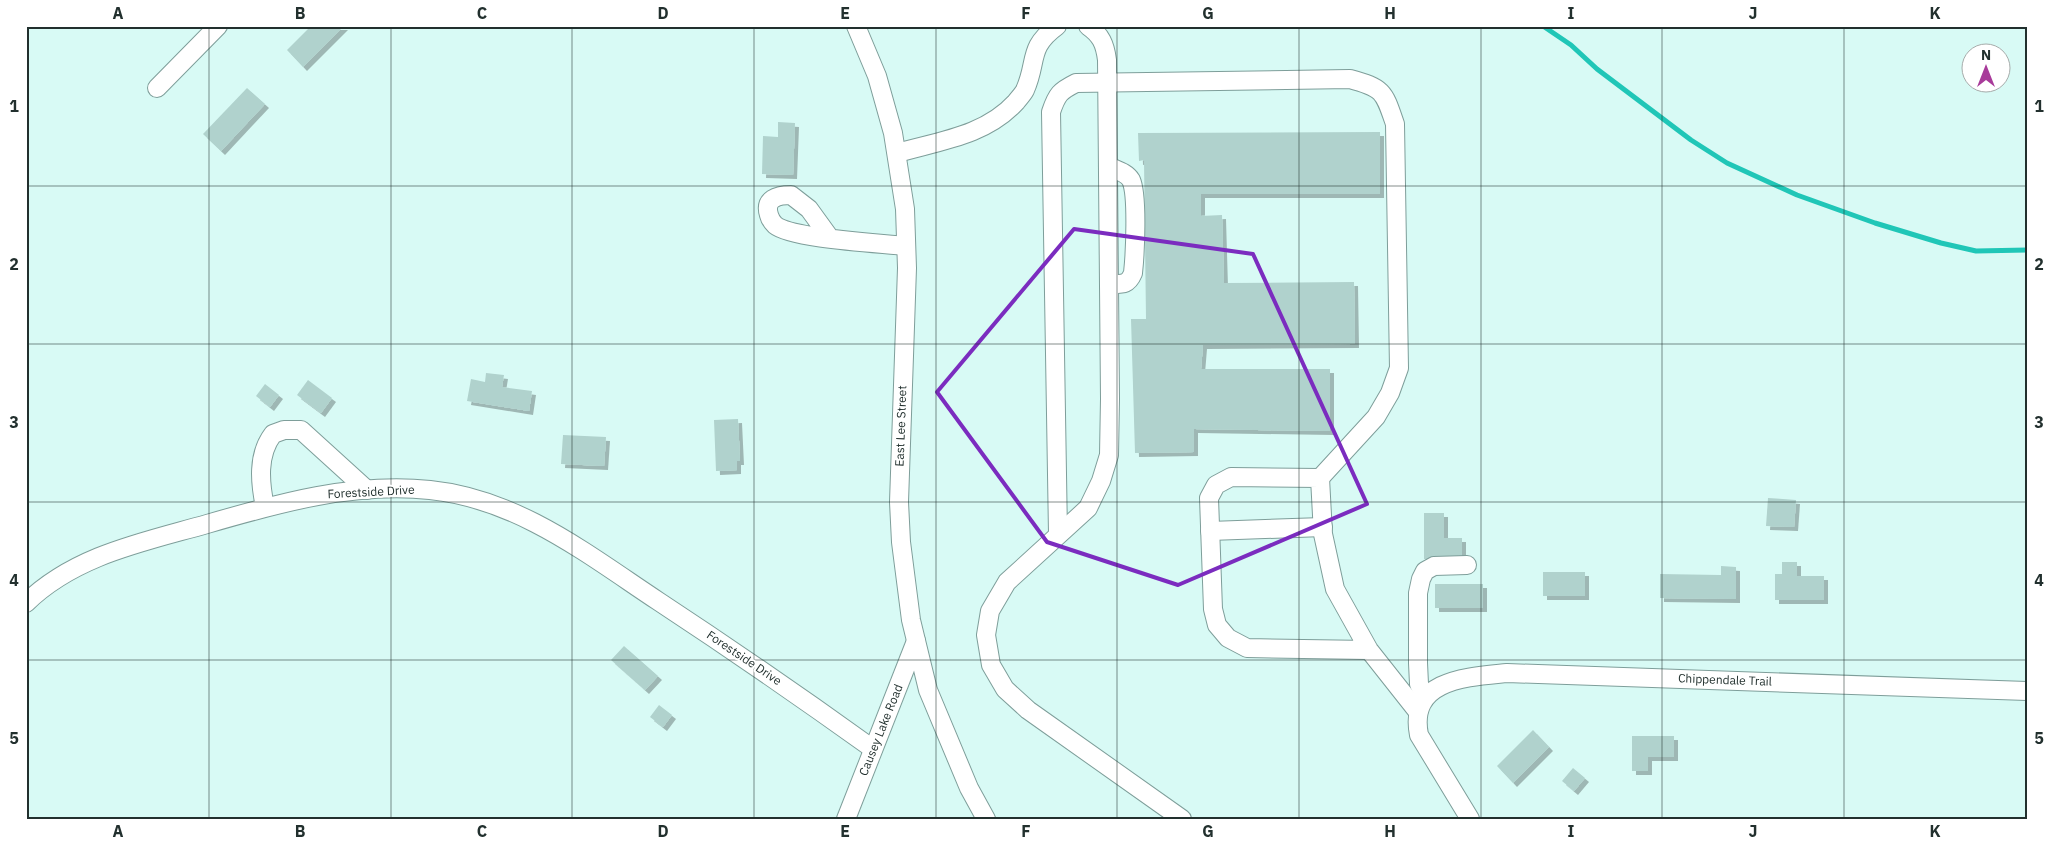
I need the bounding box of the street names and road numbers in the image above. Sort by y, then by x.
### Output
street label: East Lee Street [892,385,909,467]
street label: Forestside Drive [327,482,415,501]
street label: Forestside Drive [704,627,785,688]
street label: Chippendale Trail [1678,670,1772,689]
street label: Causey Lake Road [855,682,906,778]

